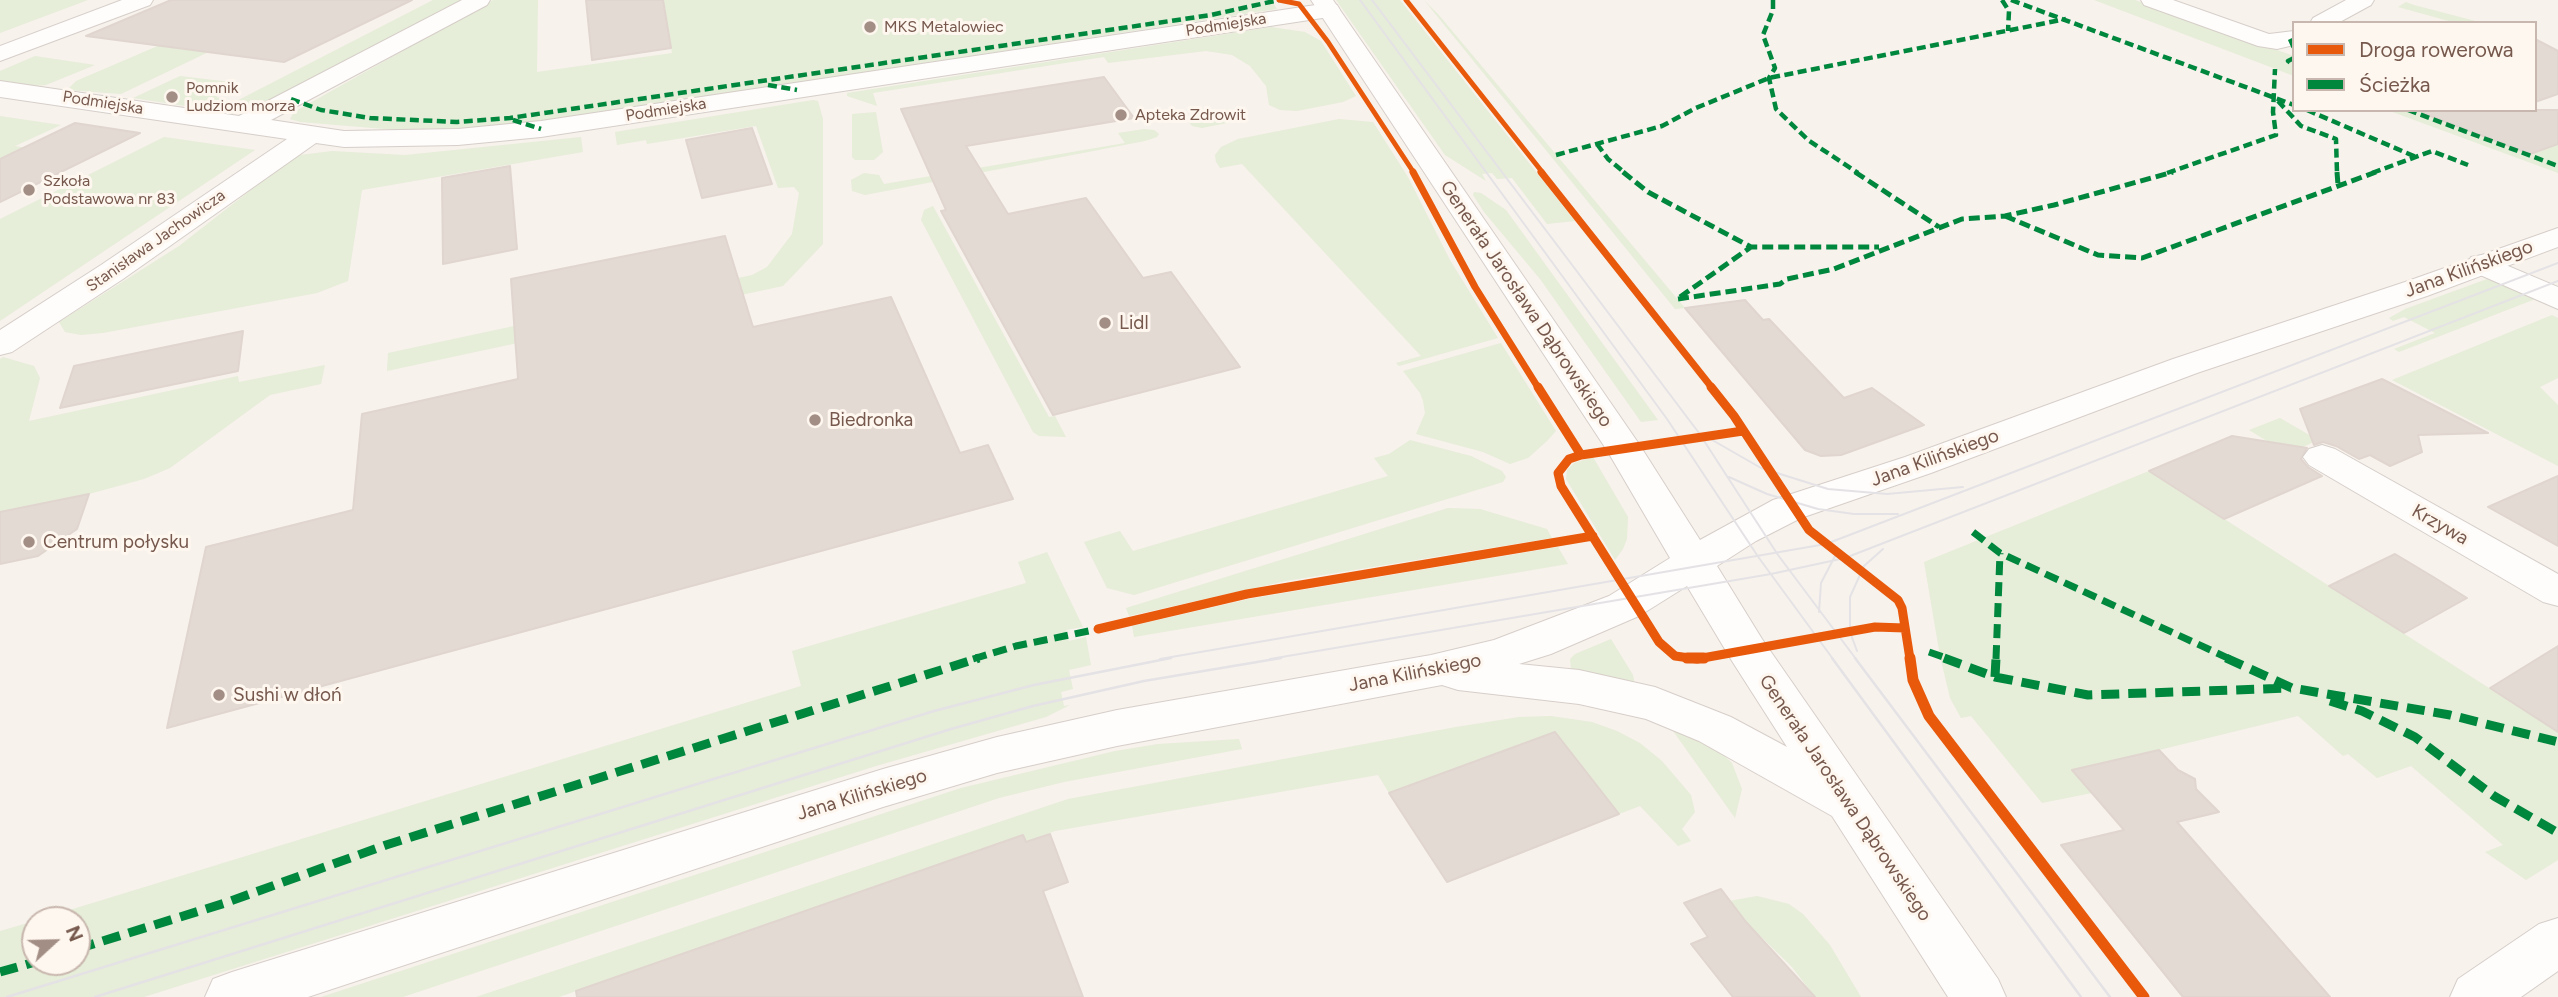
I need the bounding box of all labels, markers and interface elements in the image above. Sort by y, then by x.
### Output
street label: Podmiejska [1184,9,1268,41]
place label: MKS Metalowiec [884,17,1004,37]
marker: MKS Metalowiec [862,19,878,35]
legend [2292,21,2537,112]
text: Droga rowerowa [2359,37,2514,62]
text: Ścieżka [2359,72,2431,97]
place label: Pomnik Ludziom morza [186,78,295,116]
street label: Podmiejska [61,87,145,119]
marker: Pomnik Ludziom morza [164,89,180,105]
street label: Podmiejska [624,94,708,126]
place label: Apteka Zdrowit [1135,105,1246,125]
marker: Apteka Zdrowit [1113,107,1129,123]
place label: Szkoła Podstawowa nr 83 [43,171,175,209]
street label: Generała Jarosława Dąbrowskiego [1435,176,1617,432]
marker: Szkoła Podstawowa nr 83 [21,182,37,198]
street label: Stanisława Jachowicza [83,186,229,296]
street label: Jana Kilińskiego [2402,235,2536,303]
place label: Lidl [1119,312,1149,334]
marker: Lidl [1097,315,1113,331]
place label: Biedronka [829,409,913,431]
marker: Biedronka [807,412,823,428]
street label: Jana Kilińskiego [1868,424,2002,492]
street label: Krzywa [2408,500,2472,550]
place label: Centrum połysku [43,531,189,553]
marker: Centrum połysku [21,534,37,550]
street label: Jana Kilińskiego [1347,649,1483,697]
street label: Generała Jarosława Dąbrowskiego [1754,670,1936,926]
place label: Sushi w dłoń [233,684,342,706]
marker: Sushi w dłoń [211,687,227,703]
street label: Jana Kilińskiego [794,764,930,826]
north arrow [21,906,91,976]
text: N [61,923,87,945]

